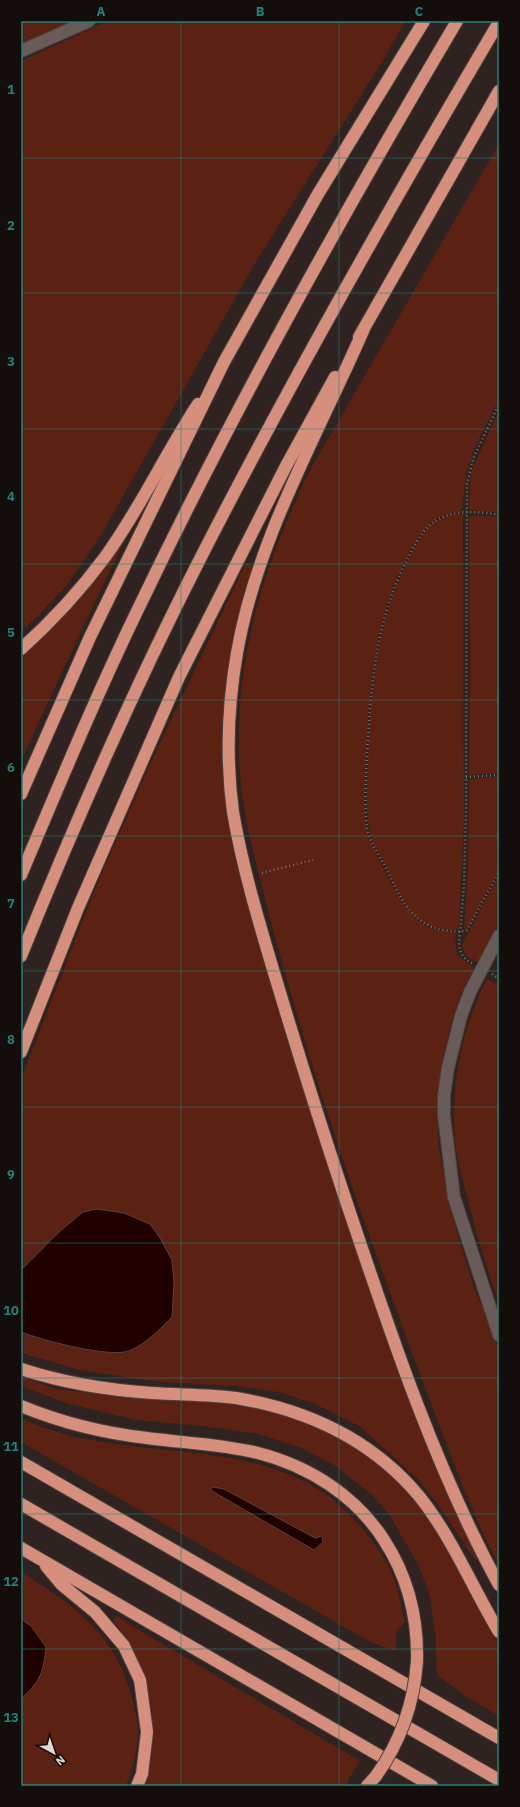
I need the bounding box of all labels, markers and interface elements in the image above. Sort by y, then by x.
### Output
text: A [97,3,106,20]
text: B [256,3,265,20]
text: C [415,3,424,20]
text: 1 [7,81,15,98]
text: 2 [7,217,15,234]
text: 3 [7,353,15,370]
text: 4 [7,488,15,505]
text: 5 [7,624,15,641]
text: 6 [7,759,15,776]
text: 7 [7,895,15,912]
text: 8 [7,1031,15,1048]
text: 9 [7,1166,15,1183]
text: 10 [3,1302,19,1319]
text: 11 [3,1438,19,1455]
text: 12 [3,1573,19,1590]
text: 13 [3,1709,19,1726]
north arrow [34,1733,74,1773]
text: N [53,1753,68,1769]

